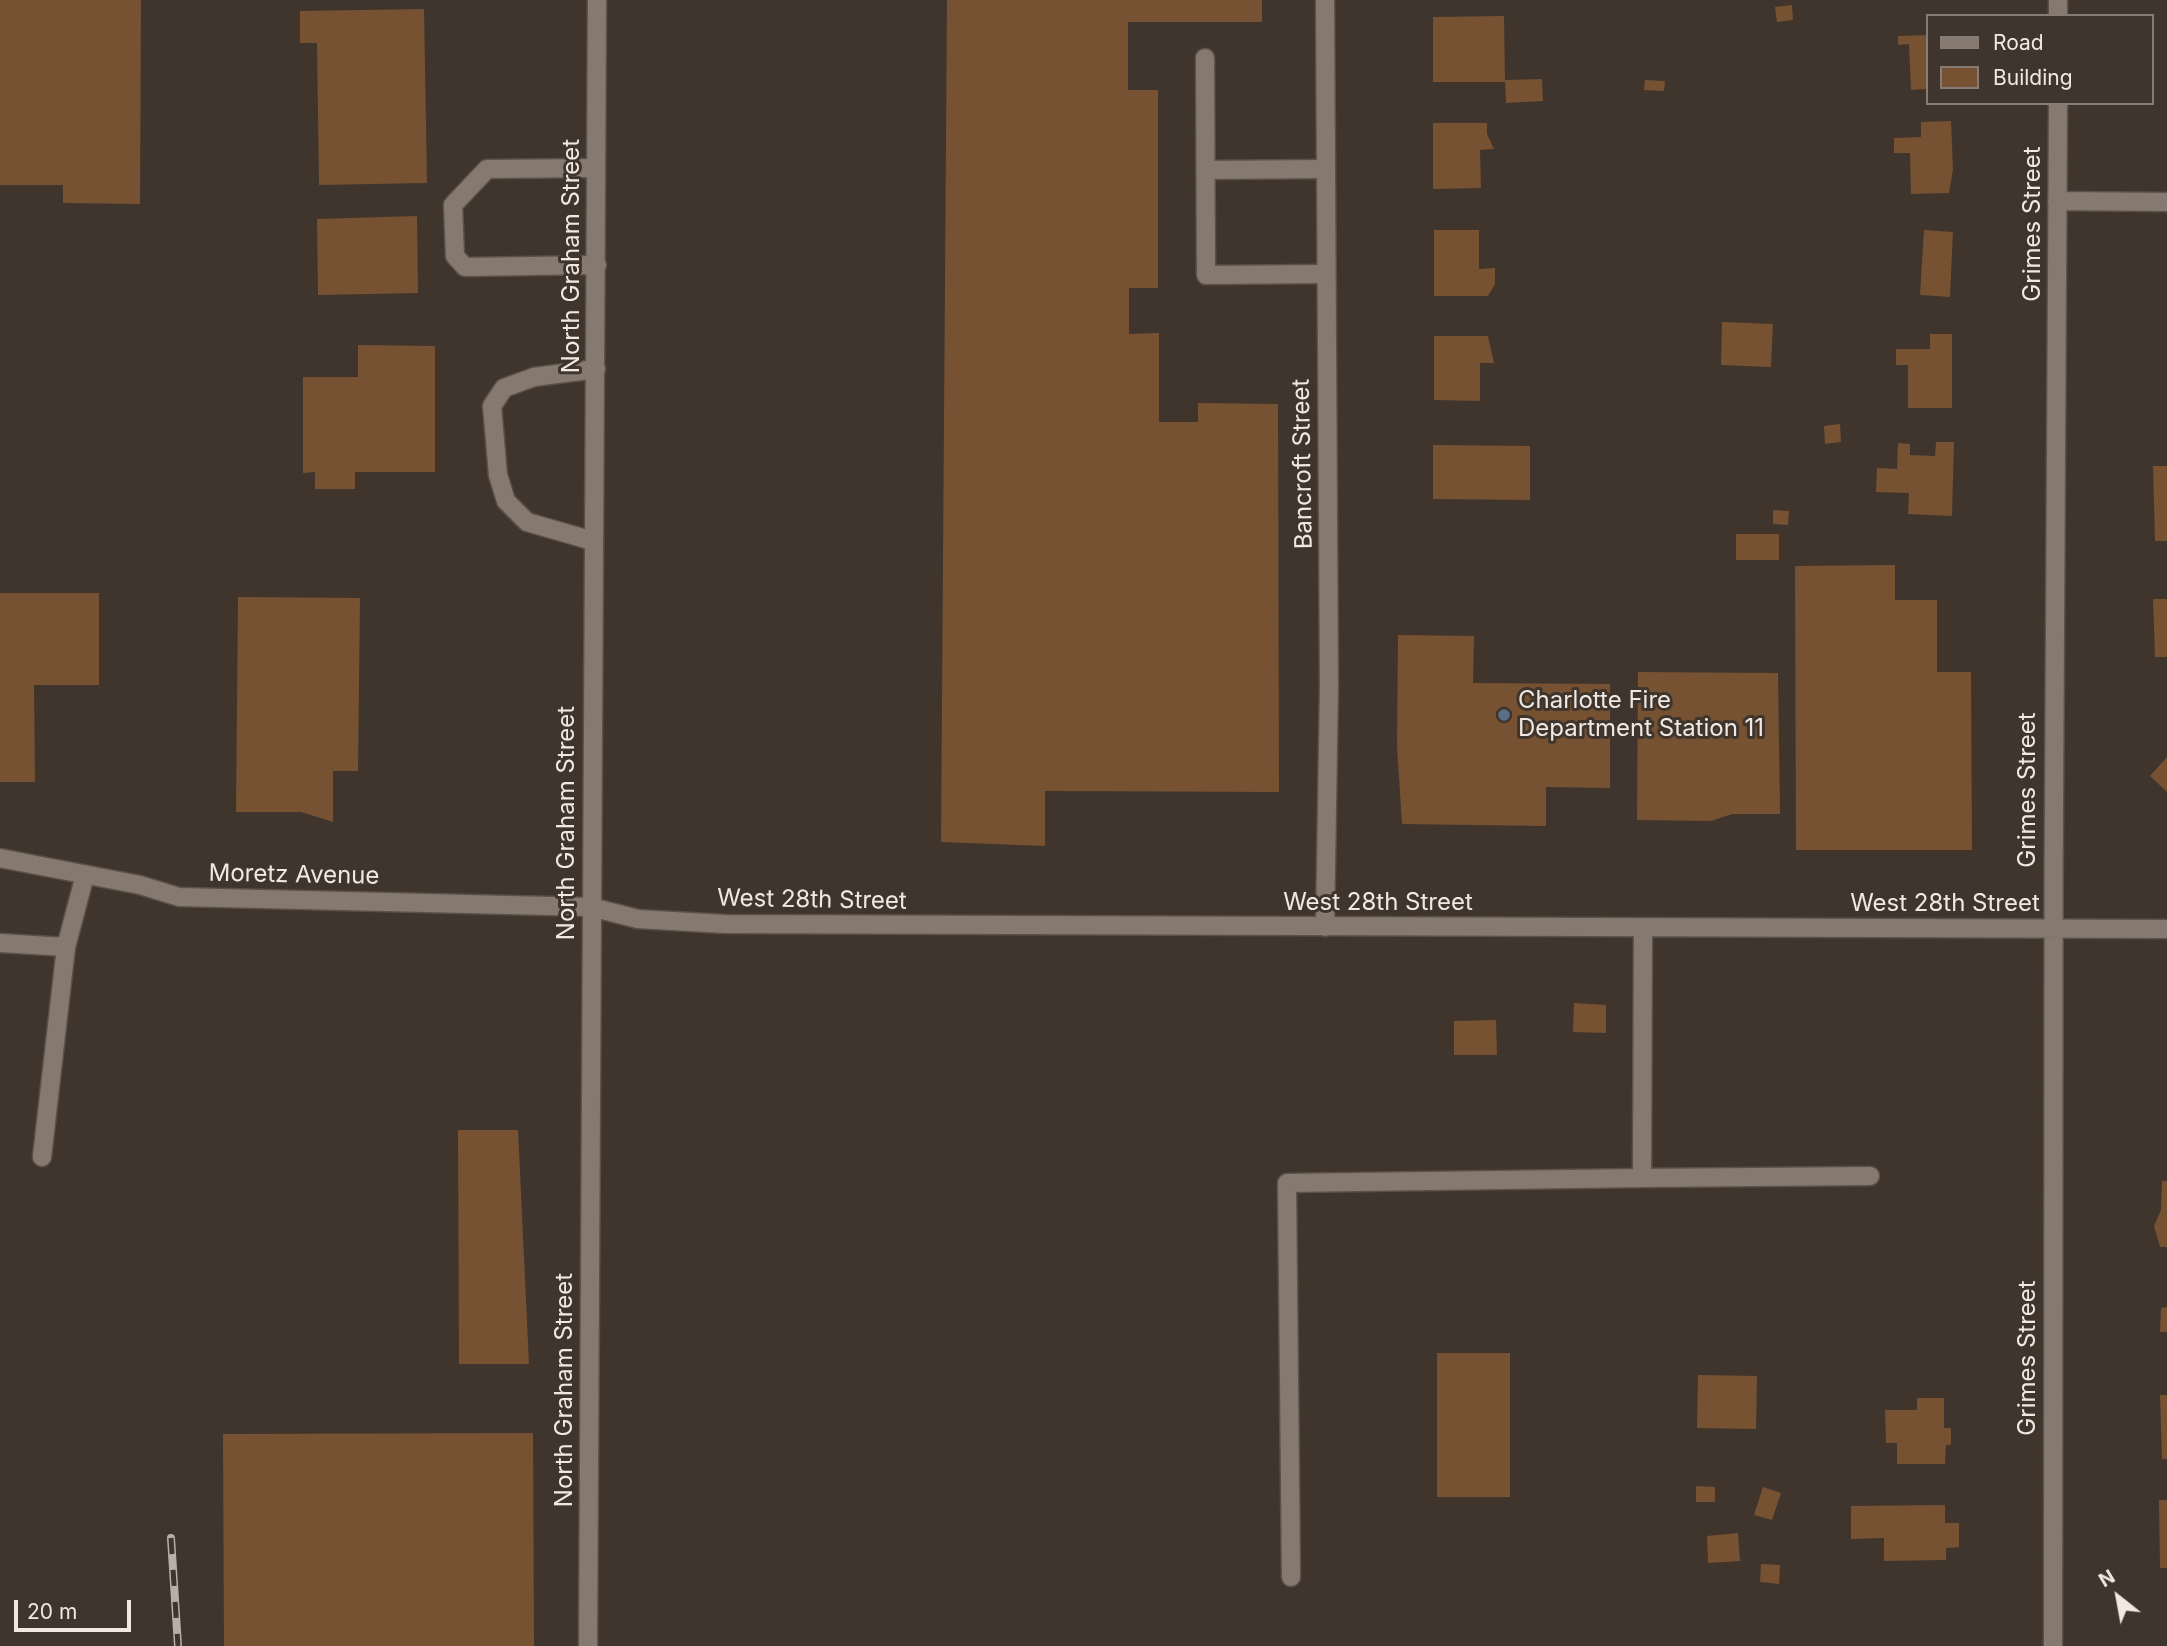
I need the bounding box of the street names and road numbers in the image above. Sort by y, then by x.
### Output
street label: North Graham Street [558,139,586,373]
street label: Grimes Street [2019,146,2047,302]
street label: Bancroft Street [1287,379,1319,549]
street label: North Graham Street [553,706,581,940]
street label: Grimes Street [2014,712,2042,868]
street label: Moretz Avenue [208,859,380,891]
street label: West 28th Street [717,884,907,916]
street label: West 28th Street [1283,889,1473,917]
street label: West 28th Street [1850,890,2040,918]
street label: North Graham Street [551,1273,579,1507]
street label: Grimes Street [2014,1280,2042,1436]

